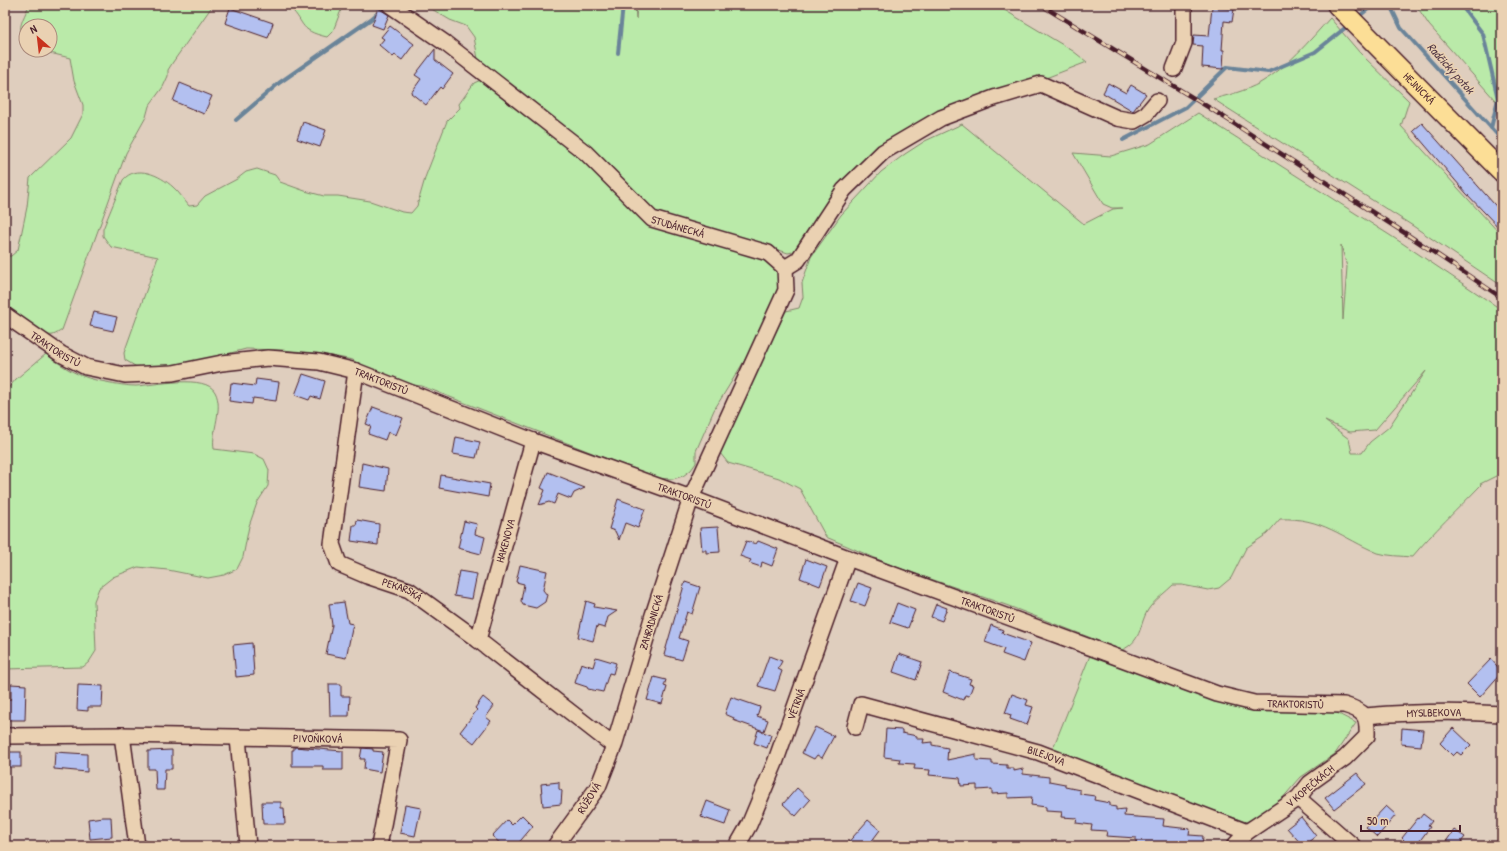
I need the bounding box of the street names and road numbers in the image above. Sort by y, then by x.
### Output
street label: HEJNICKÁ [1400,69,1439,108]
street label: STUDÁNECKÁ [650,212,707,241]
street label: TRAKTORISTŮ [28,328,83,370]
street label: TRAKTORISTŮ [352,364,410,398]
street label: TRAKTORISTŮ [655,479,713,512]
street label: HAKENOVA [493,517,518,564]
street label: PEKAŘSKÁ [380,575,425,605]
street label: ZAHRADNICKÁ [636,592,666,651]
street label: TRAKTORISTŮ [959,593,1017,626]
street label: VĚTRNÁ [784,686,808,722]
street label: TRAKTORISTŮ [1267,696,1324,712]
street label: MYSLBEKOVA [1406,705,1462,720]
street label: PIVOŇKOVÁ [293,731,343,746]
street label: BILEJOVA [1026,742,1068,769]
street label: V KOPEČKÁCH [1283,762,1337,810]
street label: RŮŽOVÁ [574,779,604,816]

